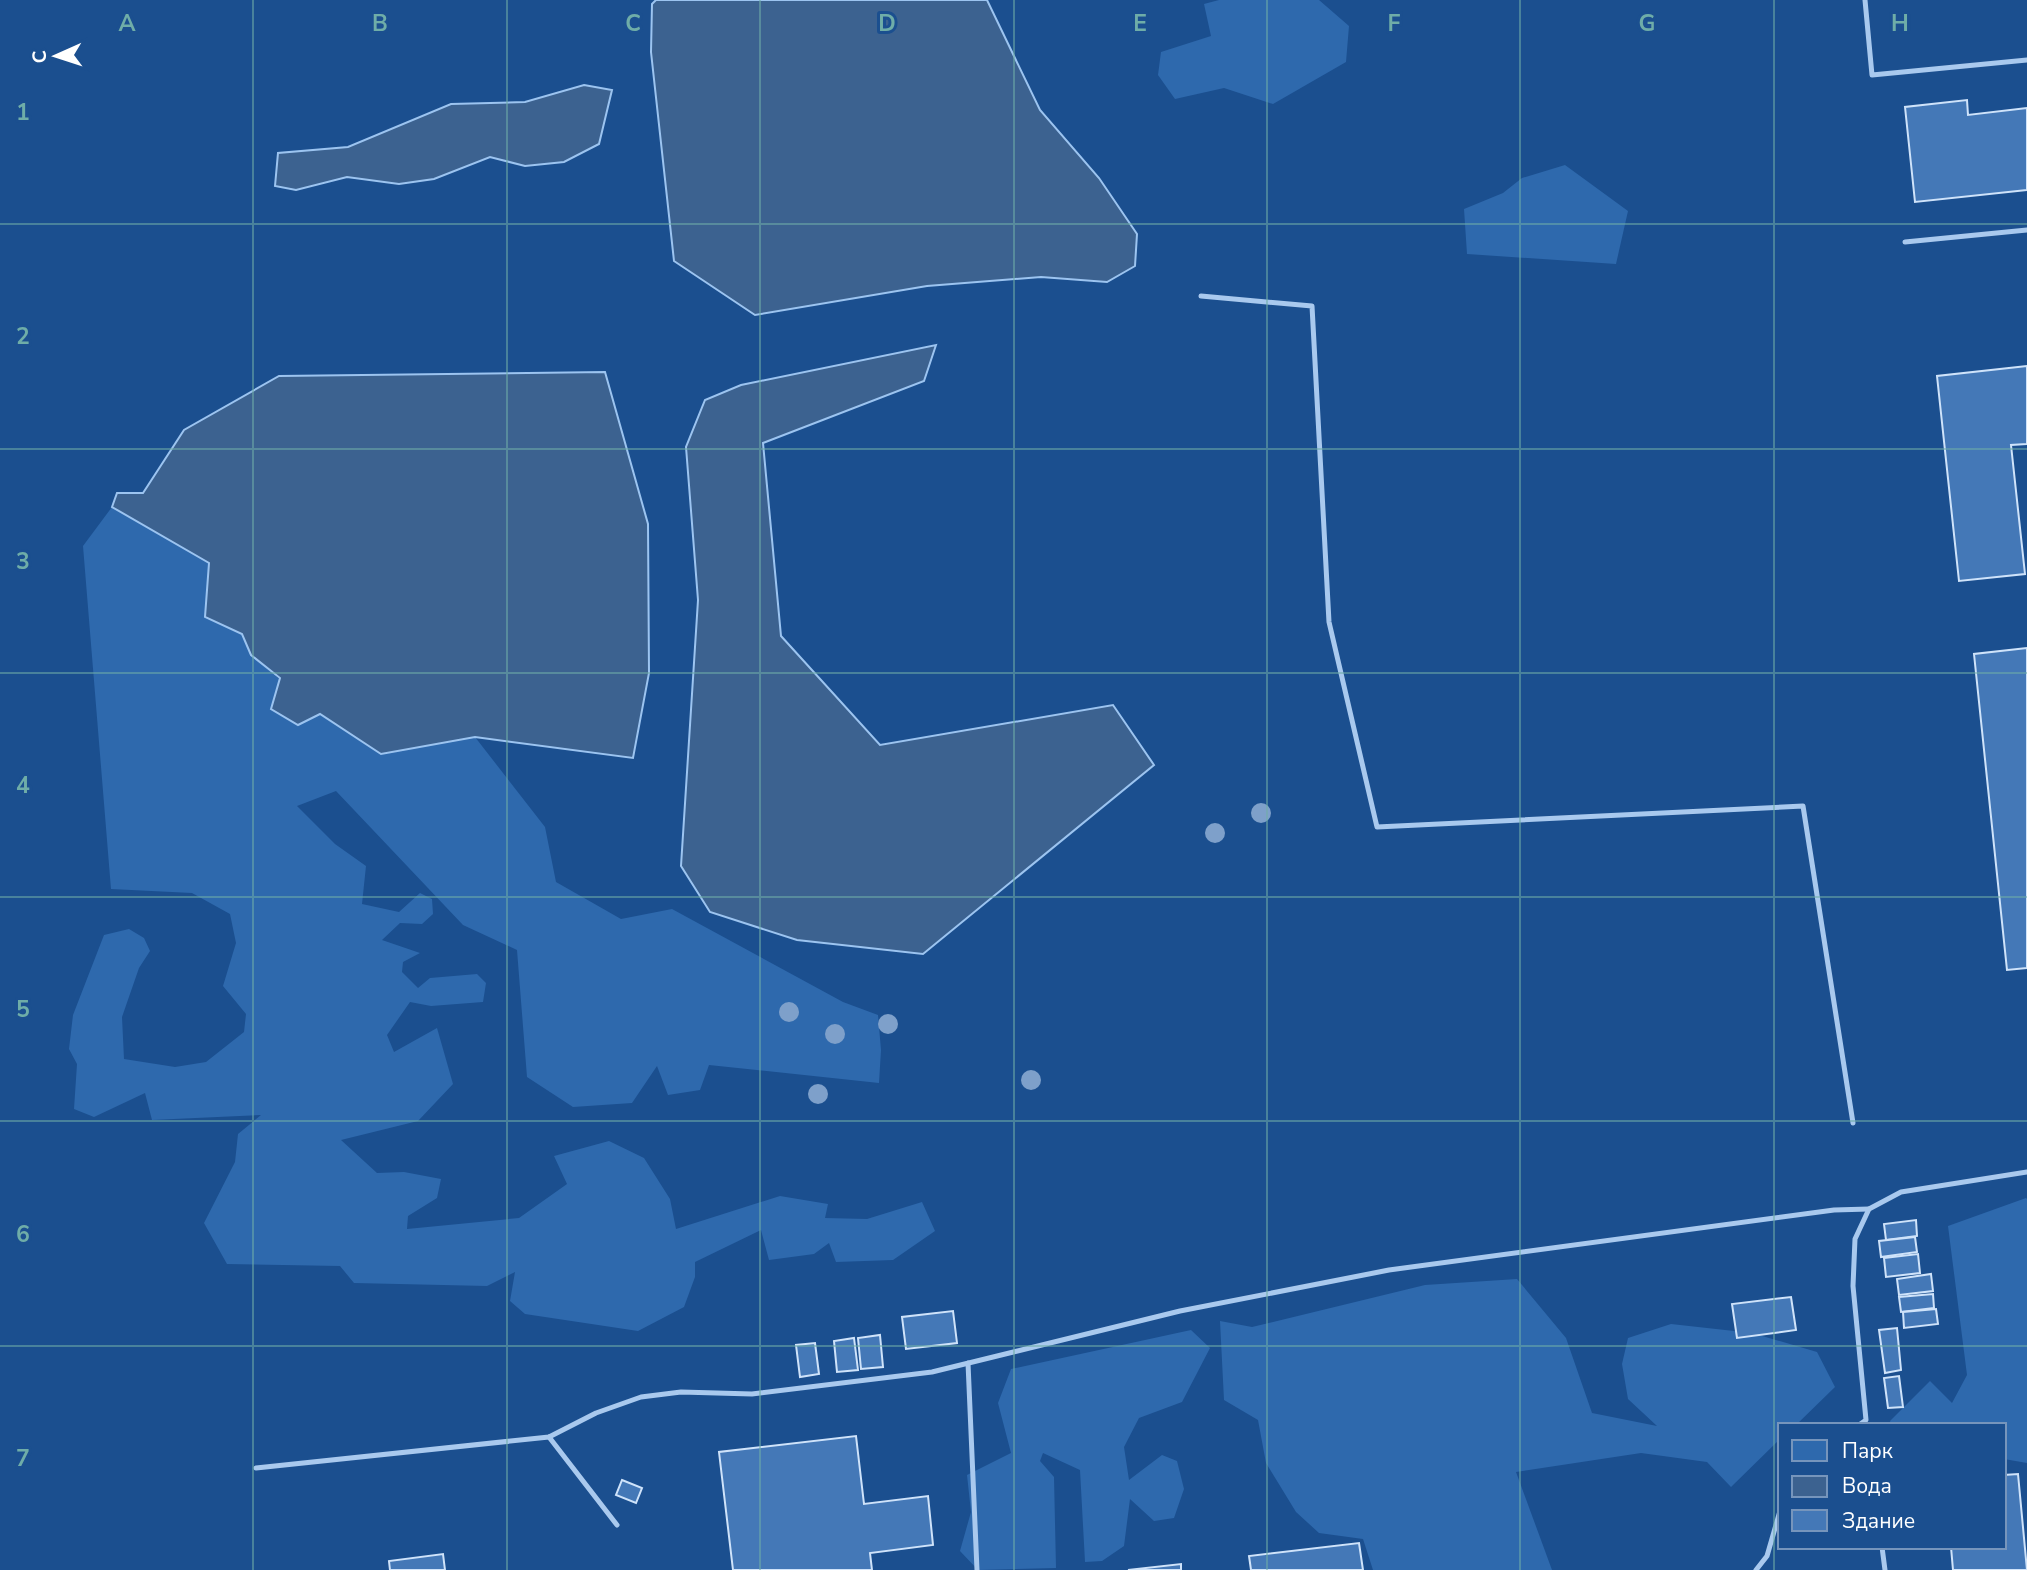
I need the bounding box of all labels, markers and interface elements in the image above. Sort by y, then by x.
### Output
text: A [118,8,136,39]
text: B [372,8,388,39]
text: C [625,8,641,39]
text: D [878,8,896,39]
text: E [1133,8,1147,39]
text: F [1388,8,1401,39]
text: G [1639,8,1655,39]
text: H [1891,8,1909,39]
north arrow [21,21,91,91]
text: С [27,50,53,64]
text: 1 [16,97,30,128]
text: 2 [16,321,30,352]
text: 3 [16,546,30,577]
text: 4 [16,770,30,801]
text: 5 [16,994,30,1025]
text: 6 [16,1219,30,1250]
legend [1778,1423,2006,1549]
text: Парк [1842,1437,1894,1465]
text: 7 [16,1443,30,1474]
text: Вода [1842,1472,1892,1500]
text: Здание [1842,1507,1915,1535]

